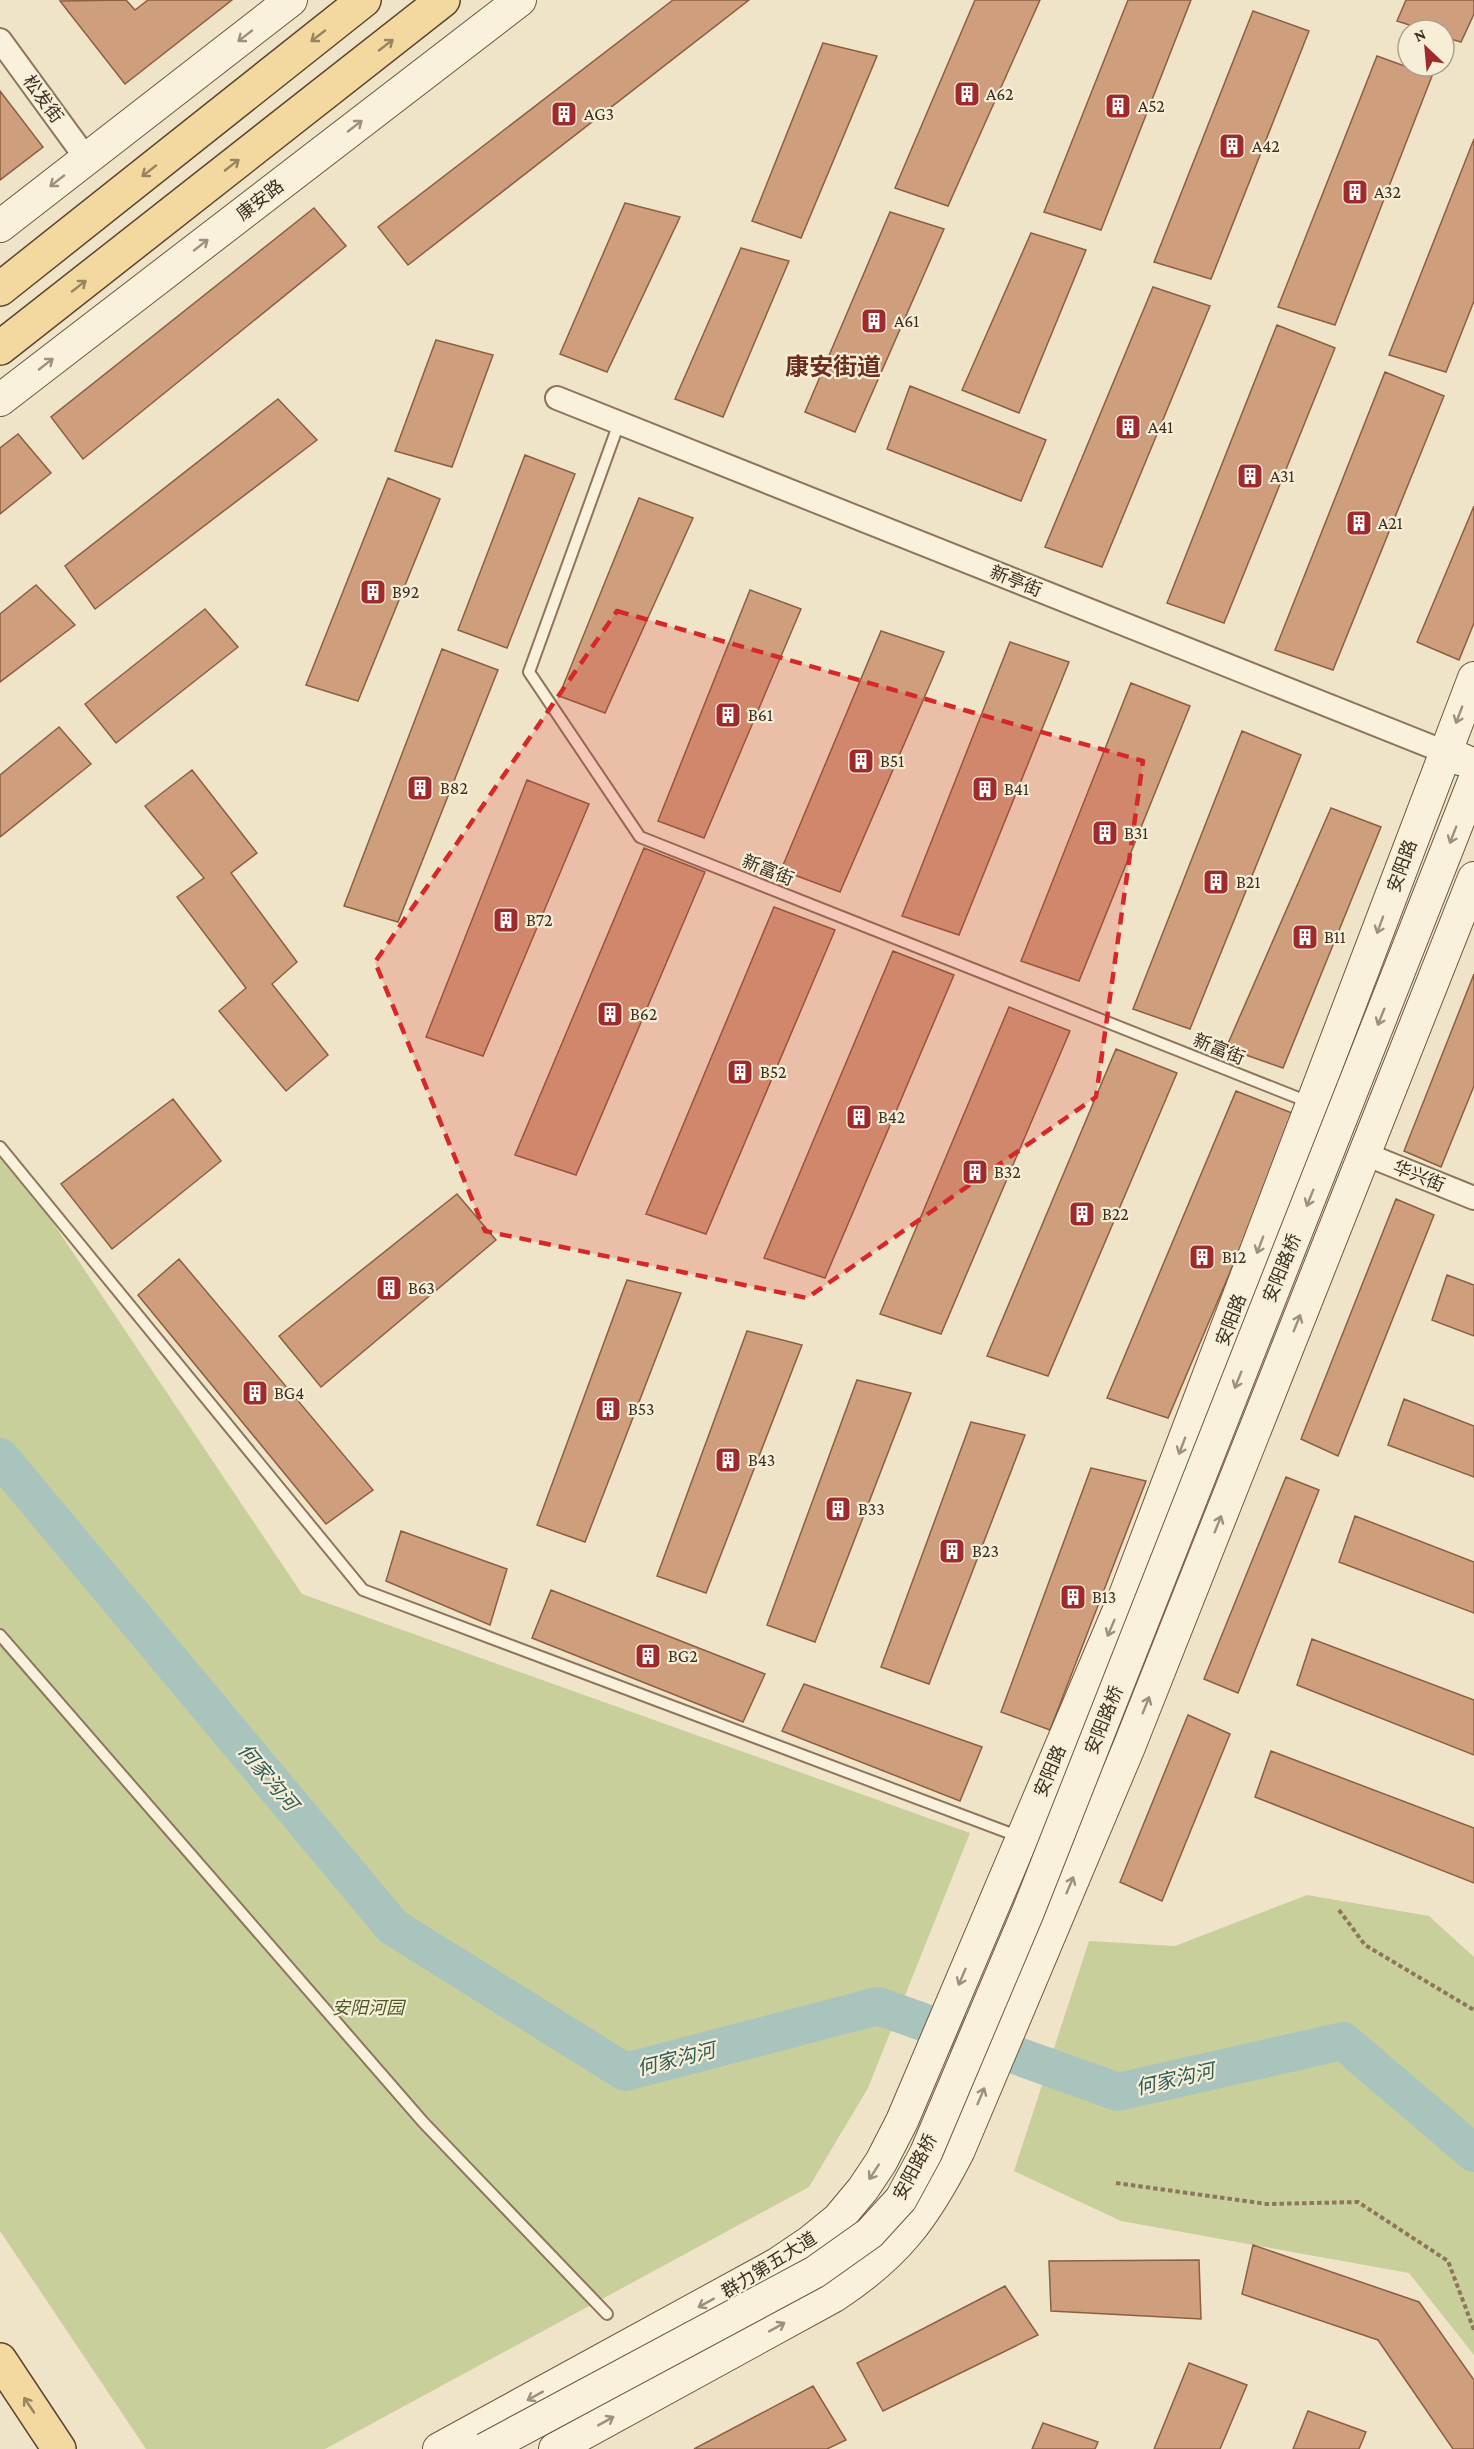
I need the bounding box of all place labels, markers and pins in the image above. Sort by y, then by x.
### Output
building icon: A62 [952,79,982,109]
place label: A62 [986,84,1014,104]
building icon: A52 [1103,91,1133,121]
place label: A52 [1138,96,1165,116]
building icon: AG3 [549,99,579,129]
place label: AG3 [584,104,614,124]
building icon: A42 [1217,131,1247,161]
place label: A42 [1252,136,1280,156]
building icon: A32 [1340,177,1370,207]
place label: A32 [1374,182,1401,202]
building icon: A61 [859,306,889,336]
place label: A61 [894,311,919,331]
building icon: A41 [1113,412,1143,442]
place label: A41 [1148,417,1173,437]
building icon: A31 [1235,461,1265,491]
place label: A31 [1270,466,1295,486]
building icon: A21 [1344,508,1374,538]
place label: A21 [1378,513,1403,533]
building icon: B92 [358,577,388,607]
place label: B92 [392,582,419,602]
building icon: B61 [713,700,743,730]
place label: B61 [748,705,773,725]
building icon: B51 [846,746,876,776]
place label: B51 [880,751,904,771]
building icon: B82 [405,773,435,803]
building icon: B41 [970,774,1000,804]
place label: B82 [440,778,468,798]
place label: B41 [1004,779,1029,799]
building icon: B31 [1090,818,1120,848]
place label: B31 [1124,823,1148,843]
building icon: B21 [1201,867,1231,897]
place label: B21 [1236,872,1260,892]
building icon: B72 [491,905,521,935]
place label: B72 [526,910,553,930]
building icon: B11 [1290,922,1320,952]
place label: B11 [1324,927,1346,947]
building icon: B62 [595,999,625,1029]
place label: B62 [630,1004,657,1024]
building icon: B52 [725,1057,755,1087]
place label: B52 [760,1062,786,1082]
building icon: B42 [844,1102,874,1132]
place label: B42 [878,1107,905,1127]
building icon: B32 [960,1157,990,1187]
place label: B32 [994,1162,1021,1182]
building icon: B22 [1067,1199,1097,1229]
place label: B22 [1102,1204,1129,1224]
building icon: B12 [1187,1242,1217,1272]
place label: B12 [1222,1247,1246,1267]
building icon: B63 [374,1273,404,1303]
place label: B63 [408,1278,435,1298]
building icon: BG4 [240,1378,270,1408]
place label: BG4 [274,1383,304,1403]
building icon: B53 [593,1394,623,1424]
place label: B53 [628,1399,655,1419]
building icon: B43 [713,1445,743,1475]
place label: B43 [748,1450,775,1470]
building icon: B33 [823,1494,853,1524]
place label: B33 [858,1499,885,1519]
building icon: B23 [937,1536,967,1566]
place label: B23 [972,1541,999,1561]
building icon: B13 [1058,1582,1088,1612]
place label: B13 [1092,1587,1116,1607]
building icon: BG2 [633,1641,663,1671]
place label: BG2 [668,1646,698,1666]

